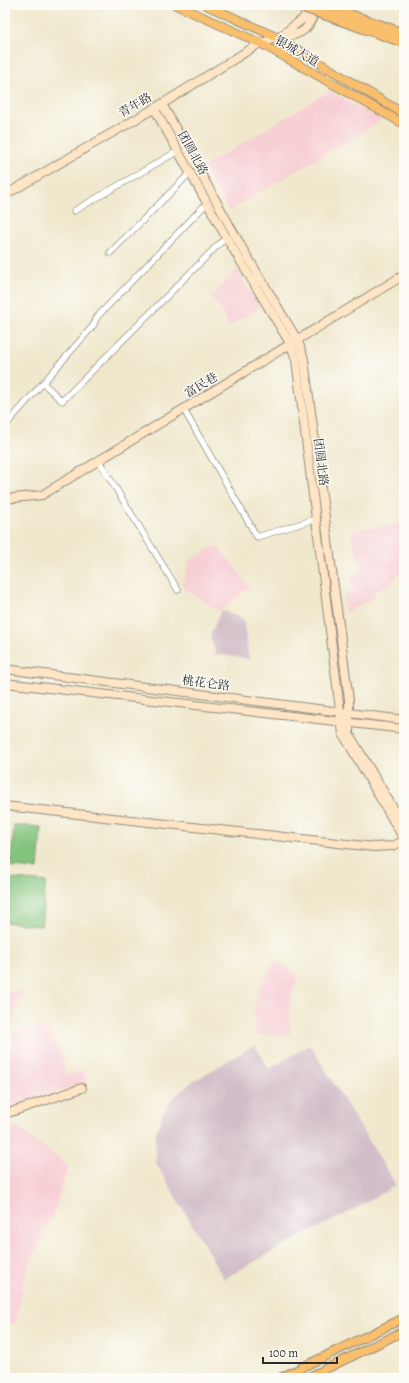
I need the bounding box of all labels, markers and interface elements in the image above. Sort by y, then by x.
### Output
street label: 银城大道 [272,32,322,70]
street label: 青年路 [115,89,155,121]
street label: 团圆北路 [174,128,212,178]
street label: 富民巷 [181,369,221,401]
street label: 团圆北路 [310,437,332,487]
street label: 桃花仑路 [181,672,231,694]
scale bar [263,1339,337,1365]
text: 100 m [269,1345,298,1361]

